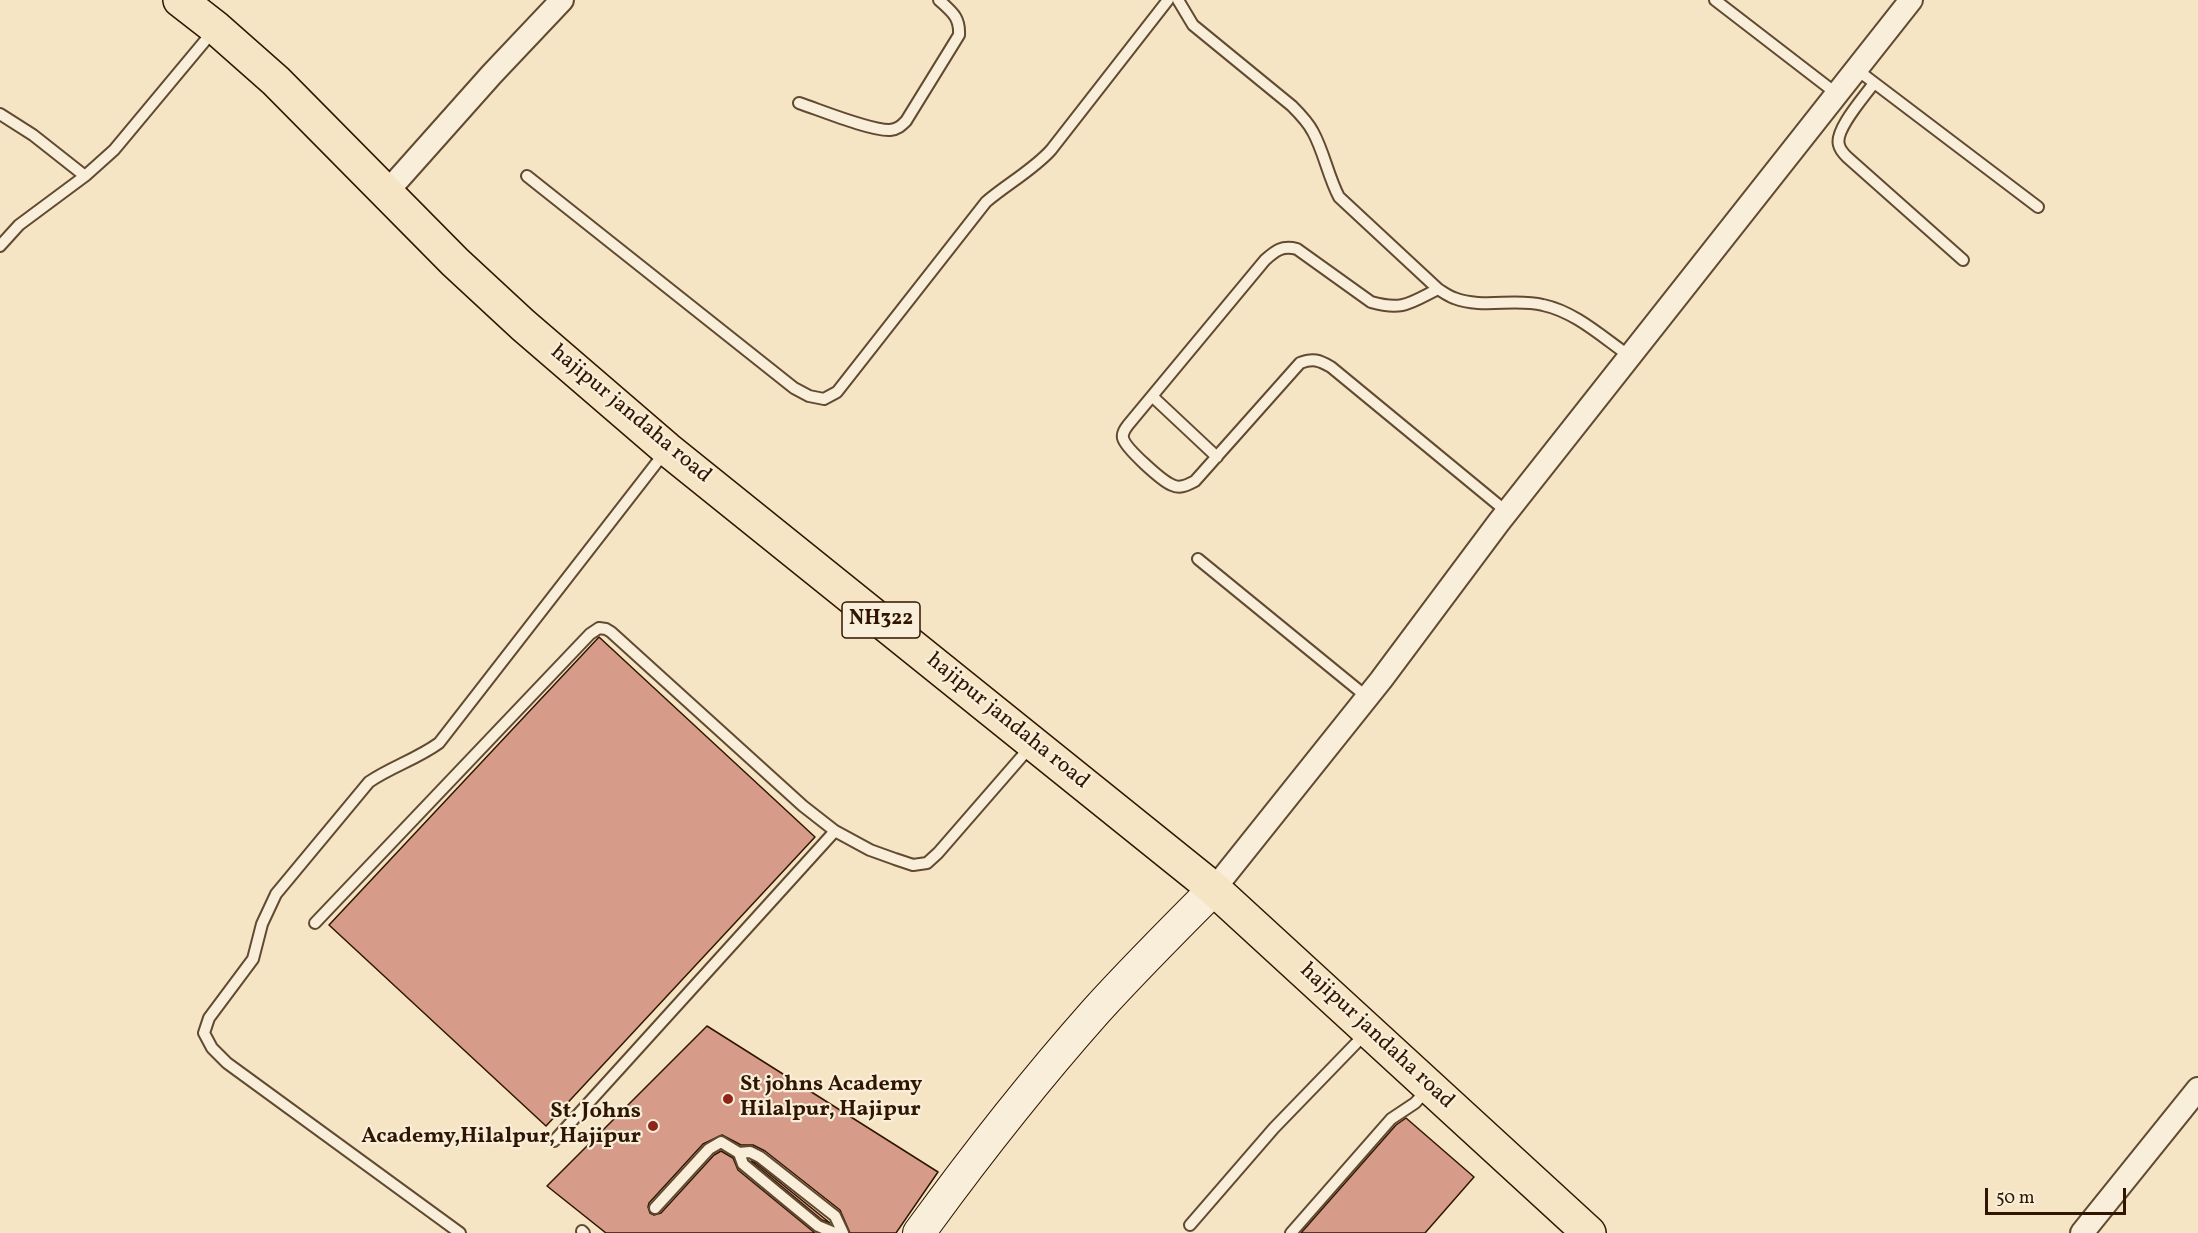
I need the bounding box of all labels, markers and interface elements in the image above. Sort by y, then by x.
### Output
street label: hajipur jandaha road [544,340,716,490]
road number: NH322 [842,602,920,638]
street label: hajipur jandaha road [920,648,1094,796]
street label: hajipur jandaha road [1293,958,1459,1116]
place label: St johns Academy Hilalpur, Hajipur [740,1073,922,1124]
marker: St johns Academy Hilalpur, Hajipur [721,1092,735,1106]
place label: St. Johns Academy,Hilalpur, Hajipur [361,1100,641,1152]
marker: St. Johns Academy,Hilalpur, Hajipur [646,1119,660,1133]
scale bar [1988,1176,2129,1214]
text: 50 m [1996,1186,2035,1211]

